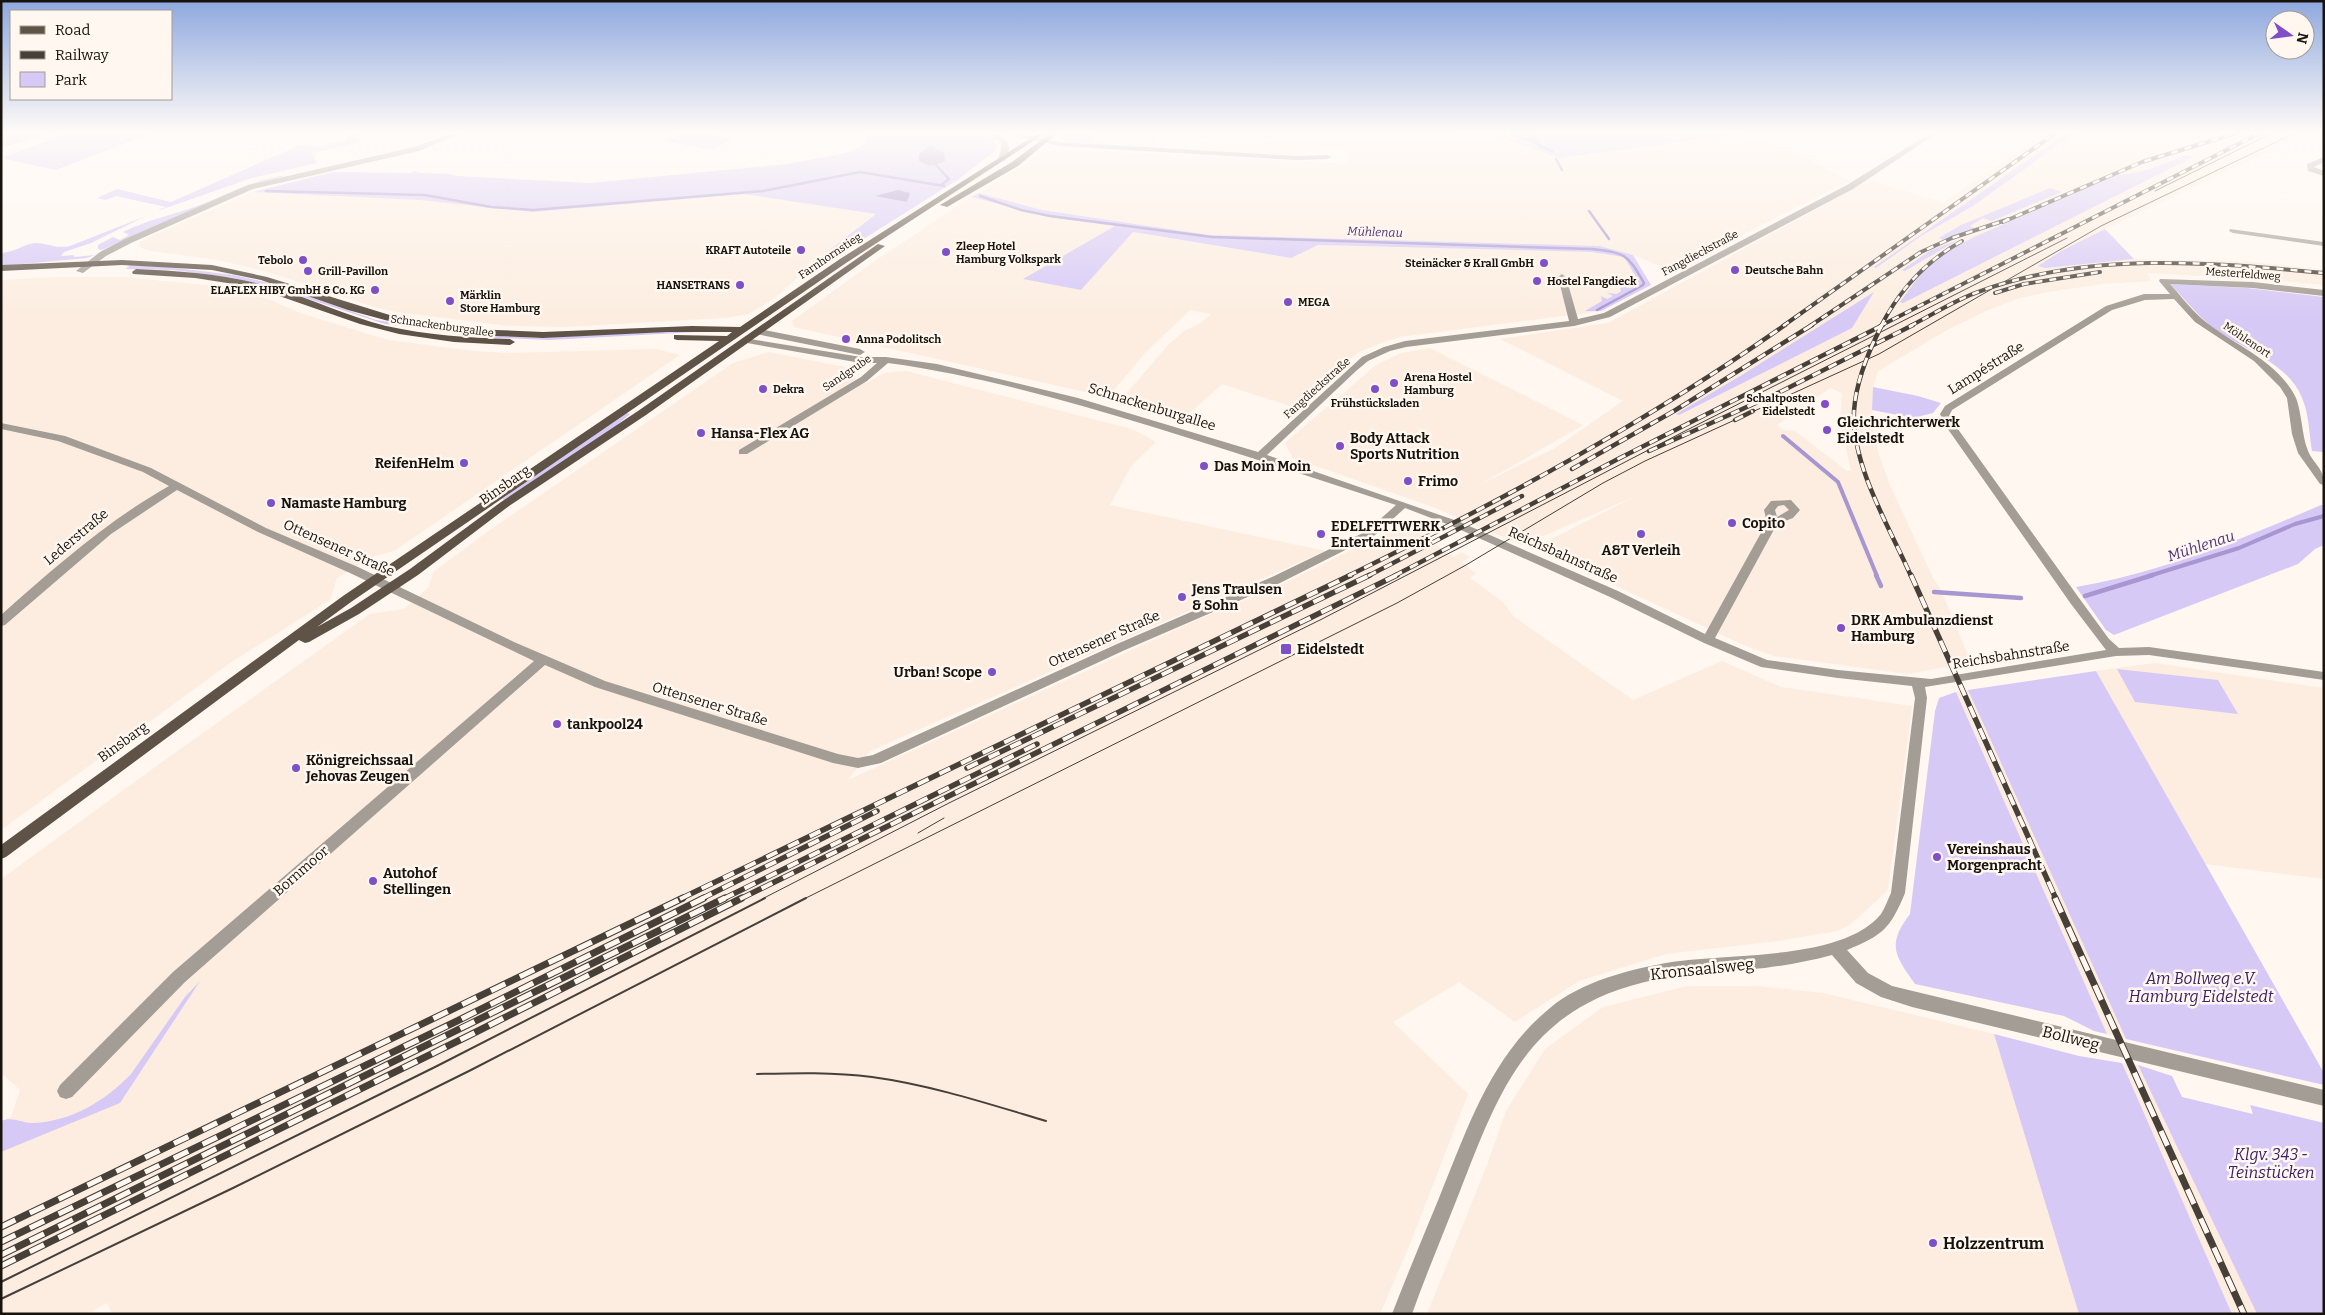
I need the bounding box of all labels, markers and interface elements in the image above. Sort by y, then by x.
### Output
legend [10,10,172,100]
north arrow [2265,10,2315,60]
text: Road [55,21,90,39]
text: N [2293,31,2312,46]
text: Railway [55,46,109,64]
text: Park [55,71,87,89]
water label: Mühlenau [1347,224,1403,240]
street label: Fangdieckstraße [1659,227,1741,279]
street label: Farnhornstieg [796,230,864,282]
place label: Zleep Hotel Hamburg Volkspark [956,240,1061,266]
place label: KRAFT Autoteile [705,244,791,257]
marker: KRAFT Autoteile [795,244,807,256]
marker: Zleep Hotel Hamburg Volkspark [940,246,952,258]
place label: Tebolo [258,254,293,267]
marker: Tebolo [297,254,309,266]
place label: Steinäcker & Krall GmbH [1405,257,1534,270]
marker: Steinäcker & Krall GmbH [1538,257,1550,269]
marker: Deutsche Bahn [1729,264,1741,276]
place label: Deutsche Bahn [1745,264,1823,277]
marker: Grill-Pavillon [302,265,314,277]
place label: Grill-Pavillon [318,265,388,278]
street label: Mesterfeldweg [2205,265,2281,283]
marker: Hostel Fangdieck [1531,275,1543,287]
place label: Hostel Fangdieck [1547,275,1637,288]
place label: HANSETRANS [657,279,730,292]
marker: HANSETRANS [734,279,746,291]
place label: ELAFLEX HIBY GmbH & Co. KG [210,284,365,297]
marker: ELAFLEX HIBY GmbH & Co. KG [369,284,381,296]
place label: Märklin Store Hamburg [460,289,541,315]
marker: Märklin Store Hamburg [444,295,456,307]
marker: MEGA [1282,296,1294,308]
place label: MEGA [1298,296,1330,309]
street label: Schnackenburgallee [389,312,495,340]
street label: Möhlenort [2221,319,2273,361]
marker: Anna Podolitsch [840,333,852,345]
place label: Anna Podolitsch [856,333,941,346]
street label: Lampéstraße [1945,338,2027,398]
street label: Sandgrube [820,352,874,394]
street label: Fangdieckstraße [1281,355,1353,421]
place label: Arena Hostel Hamburg [1404,371,1473,397]
marker: Arena Hostel Hamburg [1388,377,1400,389]
street label: Schnackenburgallee [1086,379,1218,435]
marker: Dekra [757,383,769,395]
place label: Dekra [773,383,805,396]
marker: Frühstücksladen [1369,383,1381,395]
place label: Schaltposten Eidelstedt [1746,392,1816,418]
place label: Frühstücksladen [1331,397,1419,410]
marker: Schaltposten Eidelstedt [1819,398,1831,410]
place label: Gleichrichterwerk Eidelstedt [1837,414,1961,447]
marker: Gleichrichterwerk Eidelstedt [1821,424,1833,436]
place label: Hansa-Flex AG [711,425,809,442]
marker: Hansa-Flex AG [695,427,707,439]
place label: Body Attack Sports Nutrition [1350,430,1459,463]
marker: Body Attack Sports Nutrition [1334,440,1346,452]
place label: ReifenHelm [375,455,455,472]
marker: ReifenHelm [458,457,470,469]
place label: Das Moin Moin [1214,458,1311,475]
marker: Das Moin Moin [1198,460,1210,472]
street label: Binsbarg [476,461,534,509]
place label: Frimo [1418,473,1458,490]
marker: Frimo [1402,475,1414,487]
place label: Namaste Hamburg [281,495,407,512]
marker: Namaste Hamburg [265,497,277,509]
street label: Lederstraße [40,505,112,569]
place label: Copito [1742,515,1785,532]
street label: Ottensener Straße [281,516,397,580]
marker: Copito [1726,517,1738,529]
place label: EDELFETTWERK Entertainment [1331,518,1440,551]
street label: Reichsbahnstraße [1506,523,1620,587]
water label: Mühlenau [2165,527,2237,565]
marker: EDELFETTWERK Entertainment [1315,528,1327,540]
marker: A&T Verleih [1635,528,1647,540]
place label: A&T Verleih [1602,542,1681,559]
place label: Jens Traulsen & Sohn [1191,581,1282,614]
marker: Jens Traulsen & Sohn [1176,591,1188,603]
street label: Ottensener Straße [1046,607,1162,671]
place label: DRK Ambulanzdienst Hamburg [1851,612,1994,645]
marker: DRK Ambulanzdienst Hamburg [1835,622,1847,634]
street label: Reichsbahnstraße [1951,637,2071,673]
place label: Eidelstedt [1297,641,1365,658]
marker: Eidelstedt [1279,642,1293,656]
place label: Urban! Scope [894,664,982,681]
marker: Urban! Scope [986,666,998,678]
street label: Ottensener Straße [650,678,770,730]
place label: tankpool24 [567,716,643,733]
street label: Binsbarg [95,718,152,766]
marker: tankpool24 [551,718,563,730]
place label: Königreichssaal Jehovas Zeugen [305,752,414,785]
marker: Königreichssaal Jehovas Zeugen [290,762,302,774]
place label: Vereinshaus Morgenpracht [1947,841,2043,874]
street label: Bornmoor [270,842,332,900]
marker: Vereinshaus Morgenpracht [1931,851,1943,863]
place label: Autohof Stellingen [383,865,451,898]
marker: Autohof Stellingen [367,875,379,887]
street label: Kronsaalsweg [1649,954,1755,984]
park label: Am Bollweg e.V. Hamburg Eidelstedt [2128,969,2274,1006]
street label: Bollweg [2040,1022,2102,1054]
park label: Klgv. 343 - Teinstücken [2228,1145,2314,1182]
place label: Holzzentrum [1943,1234,2045,1253]
marker: Holzzentrum [1927,1237,1939,1249]

